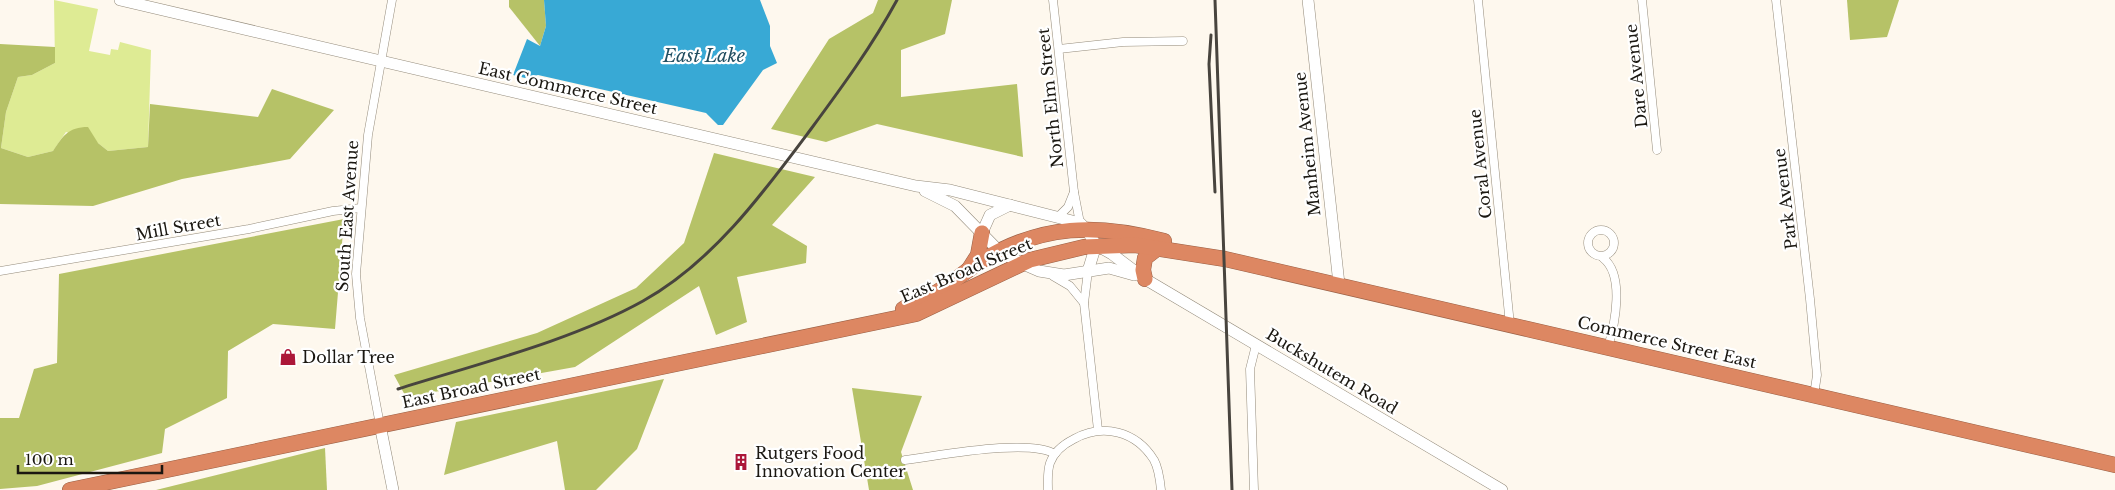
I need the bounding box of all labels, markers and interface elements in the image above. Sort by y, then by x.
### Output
street label: Dare Avenue [1621,23,1651,129]
street label: North Elm Street [1033,27,1067,169]
water label: East Lake [662,45,745,67]
street label: East Commerce Street [477,58,659,118]
street label: Manheim Avenue [1289,71,1325,217]
street label: Coral Avenue [1464,108,1496,220]
street label: South East Avenue [332,140,362,292]
street label: Park Avenue [1769,147,1801,251]
street label: Mill Street [134,210,222,244]
street label: East Broad Street [897,233,1035,307]
street label: Commerce Street East [1576,312,1758,372]
street label: Buckshutem Road [1263,324,1402,418]
shop icon: Dollar Tree [278,347,298,367]
place label: Dollar Tree [302,347,395,367]
street label: East Broad Street [400,364,542,412]
scale bar [18,442,161,474]
place label: Rutgers Food Innovation Center [755,443,906,481]
text: 100 m [25,450,74,469]
building icon: Rutgers Food Innovation Center [731,452,751,472]

